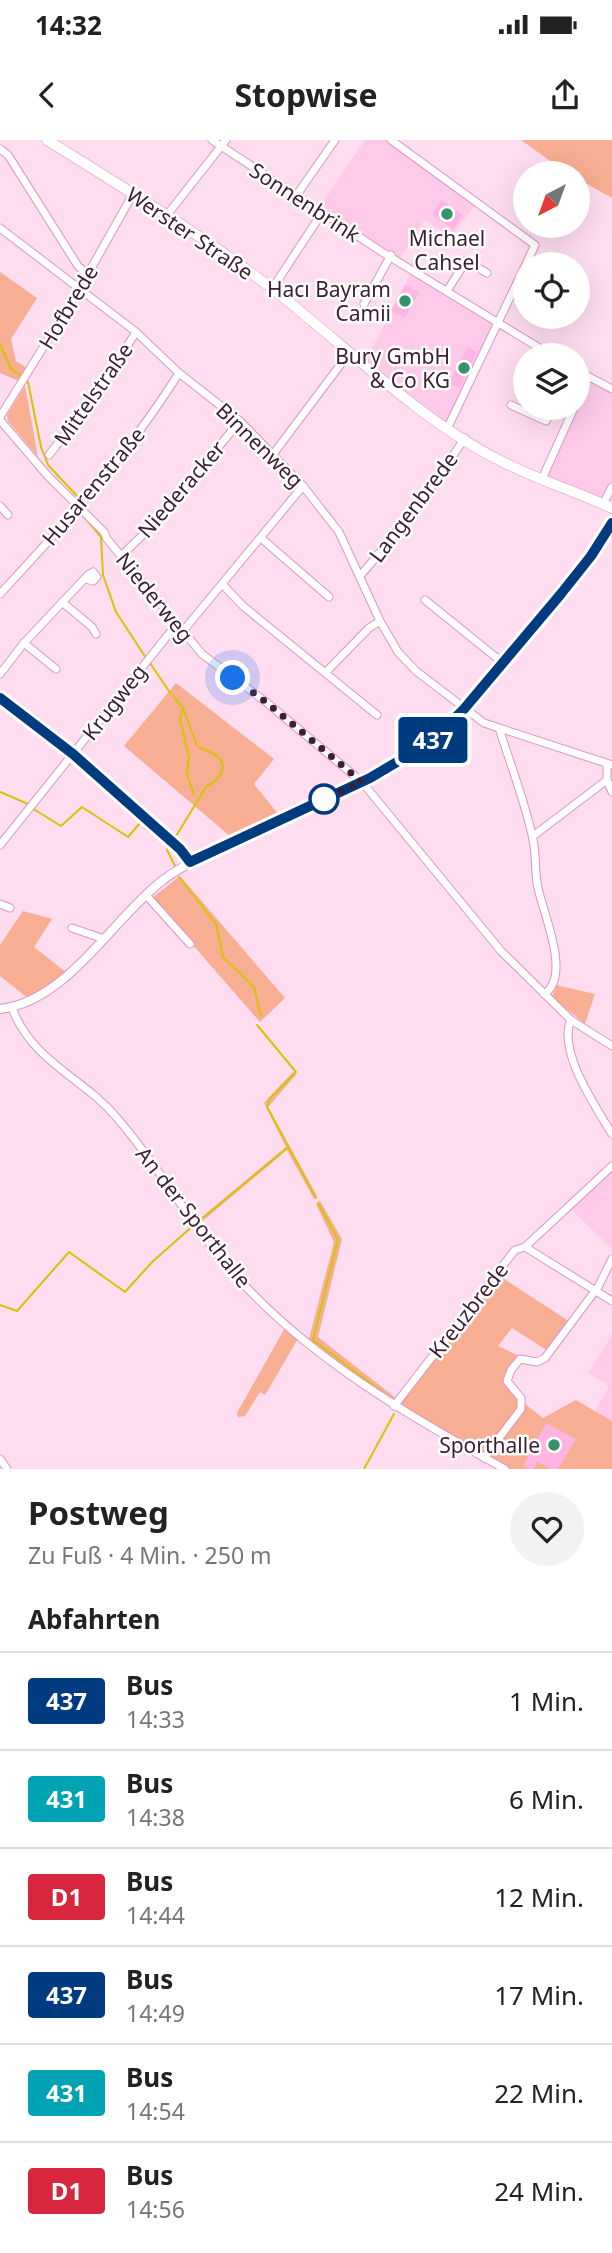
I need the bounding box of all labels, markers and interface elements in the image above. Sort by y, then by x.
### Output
text: 14:32 [35,7,102,43]
text: Stopwise [234,73,378,116]
icon: back [28,76,66,114]
icon: share [546,76,584,114]
street label: Sonnenbrink [244,156,366,249]
north arrow [513,161,590,238]
map controls [513,161,590,420]
street label: Werster Straße [121,180,259,286]
marker: Michael Cahsel [439,206,455,222]
place label: Michael Cahsel [409,224,485,276]
button: locate [513,252,590,329]
street label: Hofbrede [32,260,104,354]
place label: Hacı Bayram Camii [267,275,391,327]
marker: Hacı Bayram Camii [397,293,413,309]
street label: Mittelstraße [47,337,139,451]
place label: Bury GmbH & Co KG [335,342,450,394]
button: layers [513,343,590,420]
marker: Bury GmbH & Co KG [456,360,472,376]
street label: Binnenweg [210,396,310,494]
street label: Husarenstraße [35,421,151,551]
street label: Niederacker [131,434,231,543]
street label: Langenbrede [362,446,464,568]
street label: Niederweg [110,546,200,648]
street label: Krugweg [76,658,152,746]
your location [215,660,250,695]
line badge: 437 [393,717,473,763]
text: 437 [412,723,454,756]
unlabelled marker [309,784,339,814]
street label: An der Sporthalle [130,1141,258,1293]
street label: Kreuzbrede [422,1257,514,1363]
place label: Sporthalle [439,1431,540,1459]
marker: Sporthalle [546,1437,562,1453]
text: Postweg [28,1490,169,1535]
button: heart [510,1492,584,1566]
text: Zu Fuß · 4 Min. · 250 m [28,1539,272,1571]
text: Abfahrten [28,1601,160,1637]
text: Bus [126,1667,173,1703]
text: 1 Min. [509,1683,584,1719]
text: 437 [46,1684,87,1717]
text: 14:33 [126,1703,185,1735]
text: Bus [126,1765,173,1801]
text: 6 Min. [509,1781,584,1817]
text: 431 [46,1782,87,1815]
text: 14:38 [126,1801,185,1833]
text: Bus [126,1863,173,1899]
text: 12 Min. [494,1879,584,1915]
text: D1 [51,1880,82,1913]
text: 14:44 [126,1899,185,1931]
text: Bus [126,1961,173,1997]
text: 17 Min. [494,1977,584,2013]
text: 437 [46,1978,87,2011]
text: 14:49 [126,1997,185,2029]
text: Bus [126,2059,173,2095]
text: 22 Min. [494,2075,584,2111]
text: 431 [46,2076,87,2109]
text: 14:54 [126,2095,185,2127]
text: Bus [126,2157,173,2193]
text: 24 Min. [494,2173,584,2209]
text: D1 [51,2174,82,2207]
text: 14:56 [126,2193,185,2225]

